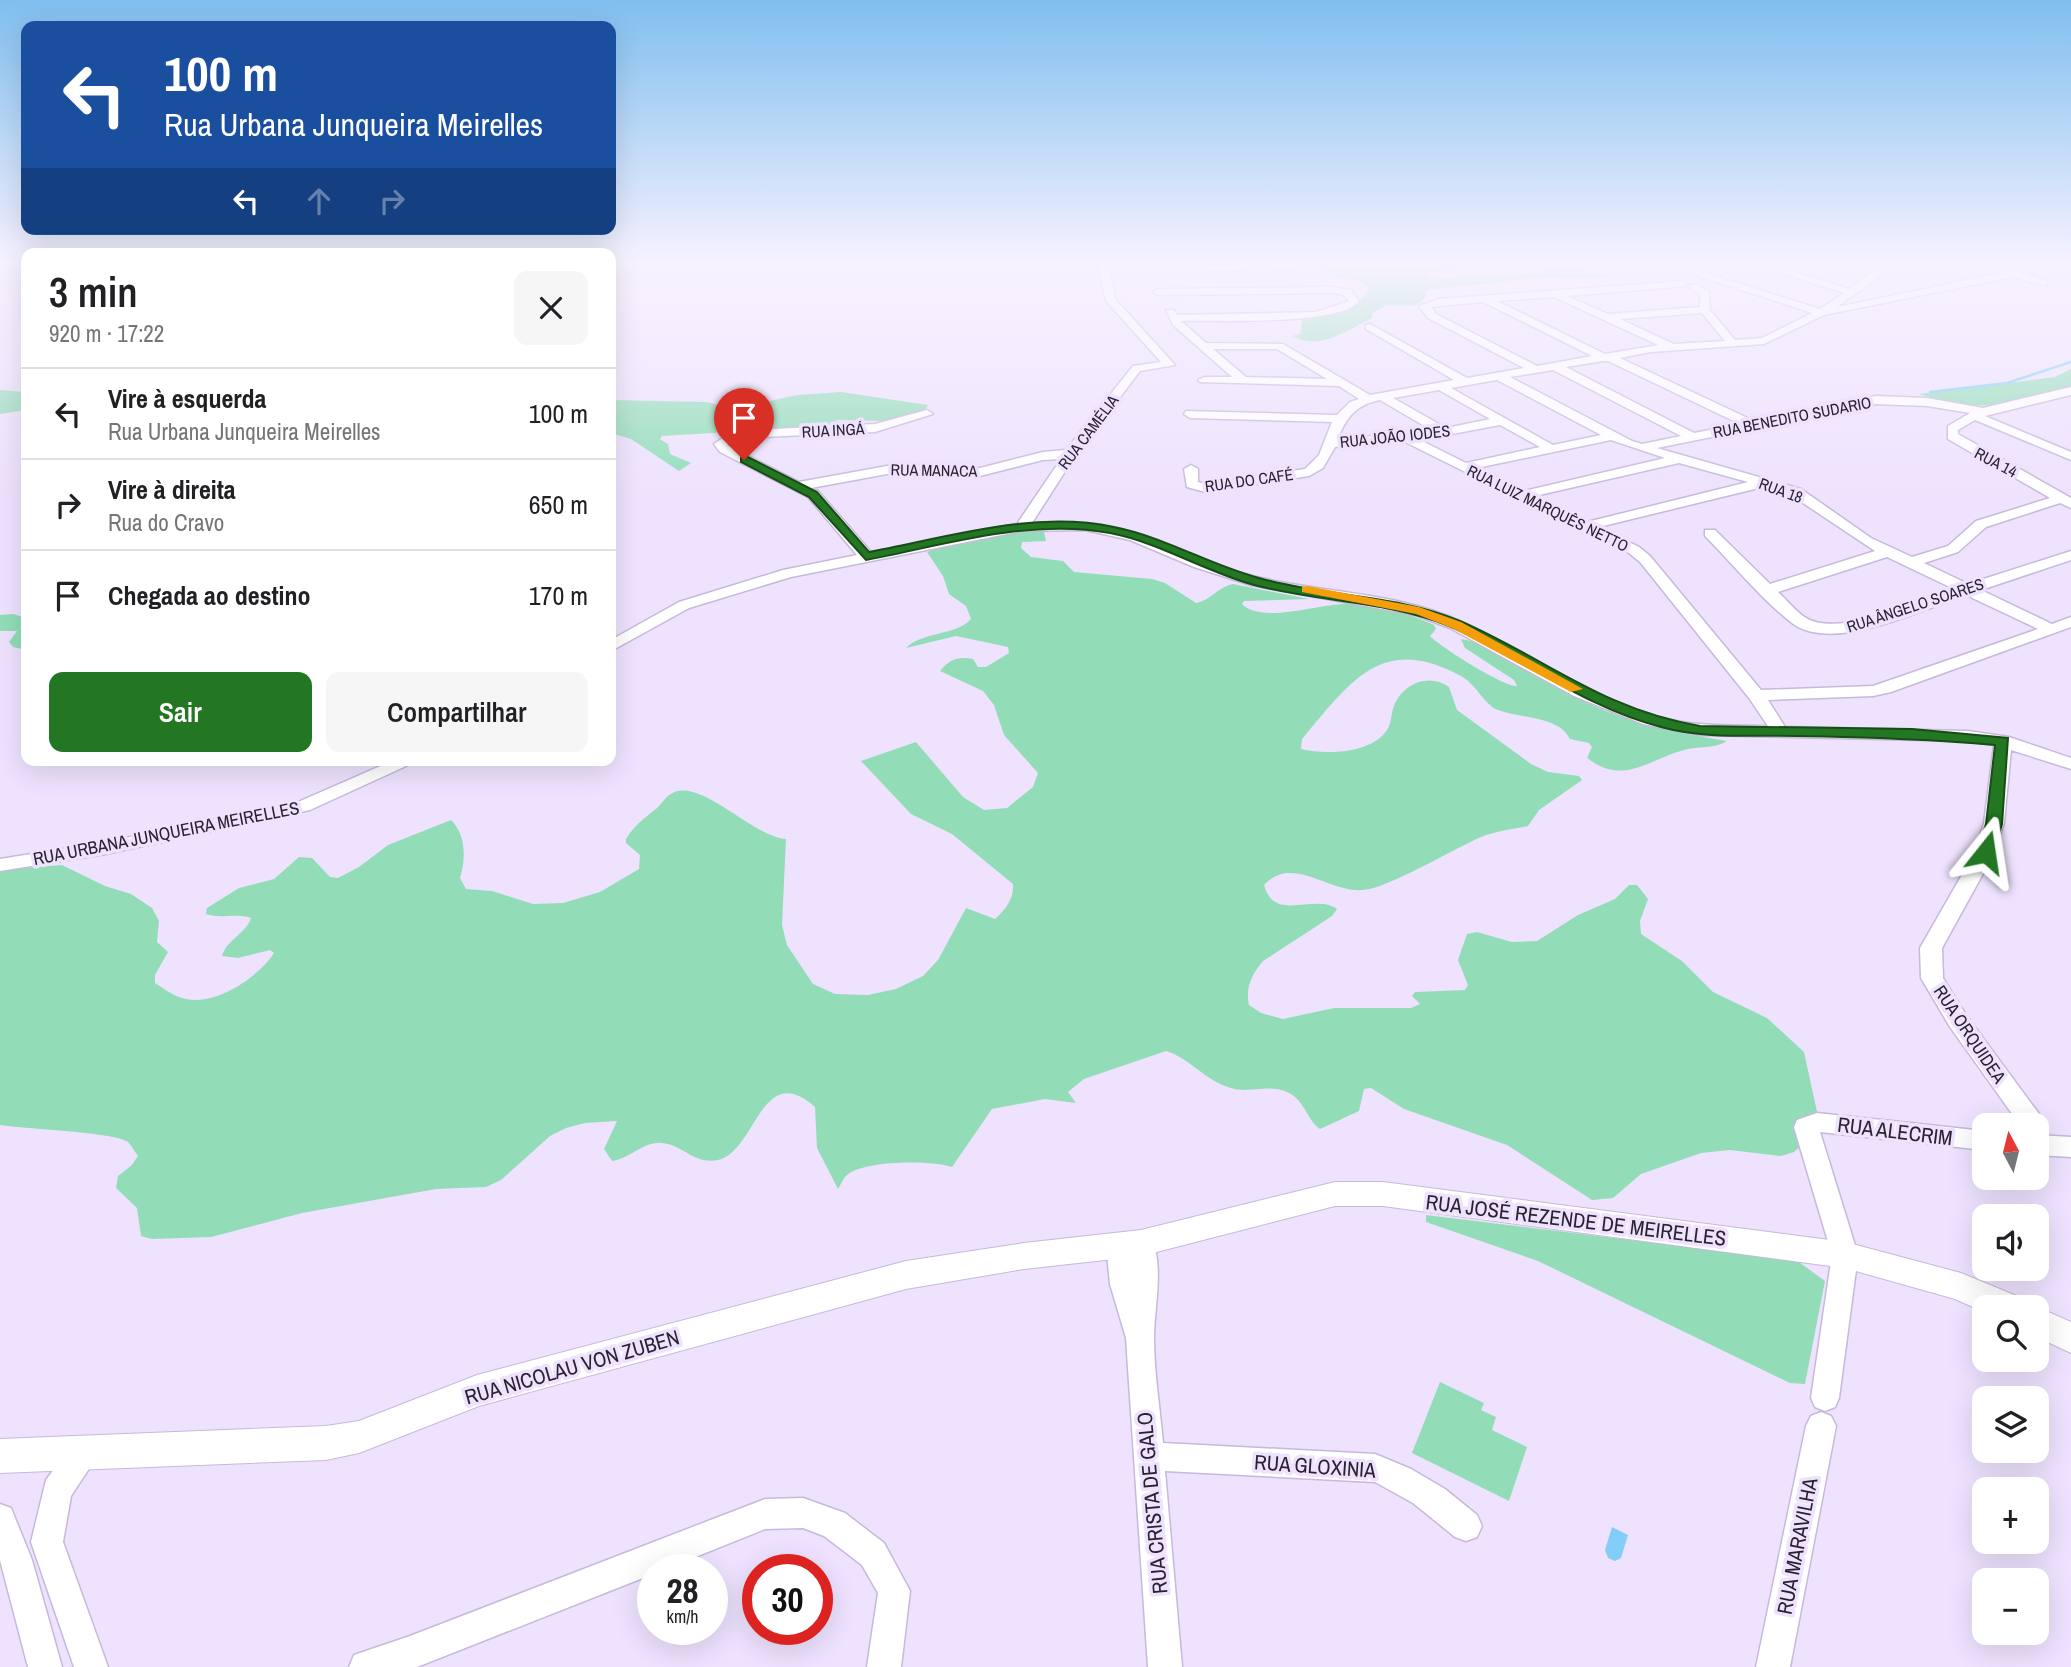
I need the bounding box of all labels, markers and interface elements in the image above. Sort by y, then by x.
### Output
text: 100 m [164,40,278,106]
icon: left [49,49,140,140]
text: Rua Urbana Junqueira Meirelles [164,103,543,146]
icon: left [227,182,265,220]
icon: ahead [300,182,338,220]
icon: right [373,182,411,220]
text: 3 min [49,264,138,320]
button: close [514,271,588,345]
text: 920 m · 17:22 [49,318,164,349]
text: Vire à esquerda [108,381,266,416]
pin [714,388,774,460]
street label: RUA CAMÉLIA [1053,390,1123,474]
street label: RUA BENEDITO SUDARIO [1711,391,1873,443]
icon: left [49,395,87,433]
text: 100 m [529,396,588,431]
icon: arrive [725,399,763,437]
text: Rua Urbana Junqueira Meirelles [108,416,381,447]
street label: RUA INGÁ [801,417,865,443]
street label: RUA JOÃO IODES [1339,419,1452,453]
street label: RUA 14 [1971,442,2021,482]
street label: RUA MANACA [890,458,978,482]
street label: RUA LUIZ MARQUÊS NETTO [1464,459,1632,557]
street label: RUA DO CAFÉ [1203,463,1295,497]
text: Vire à direita [108,472,236,507]
street label: RUA 18 [1756,472,1806,508]
icon: right [49,486,87,524]
text: 650 m [529,487,588,522]
text: Rua do Cravo [108,507,224,538]
street label: RUA ÂNGELO SOARES [1844,572,1987,638]
icon: arrive [49,577,87,615]
text: Chegada ao destino [108,578,311,613]
text: 170 m [529,578,588,613]
button: Sair [49,672,312,752]
button: Compartilhar [326,672,588,752]
street label: RUA URBANA JUNQUEIRA MEIRELLES [31,795,301,871]
position arrow [1949,815,2023,889]
street label: RUA ORQUIDEA [1928,980,2012,1088]
street label: RUA ALECRIM [1836,1110,1954,1152]
north arrow [1972,1113,2049,1190]
map controls [1972,1113,2049,1645]
street label: RUA JOSÉ REZENDE DE MEIRELLES [1424,1187,1728,1253]
button: sound [1972,1204,2049,1281]
button: search [1972,1295,2049,1372]
street label: RUA NICOLAU VON ZUBEN [461,1322,683,1412]
button: layers [1972,1386,2049,1463]
street label: RUA CRISTA DE GALO [1130,1411,1174,1595]
street label: RUA GLOXINIA [1253,1447,1377,1485]
street label: RUA MARAVILHA [1770,1475,1825,1617]
button: + [1972,1477,2049,1554]
speed limit sign: 30 [742,1554,833,1645]
text: 28 [667,1567,698,1614]
button: − [1972,1568,2049,1645]
text: km/h [667,1604,699,1629]

